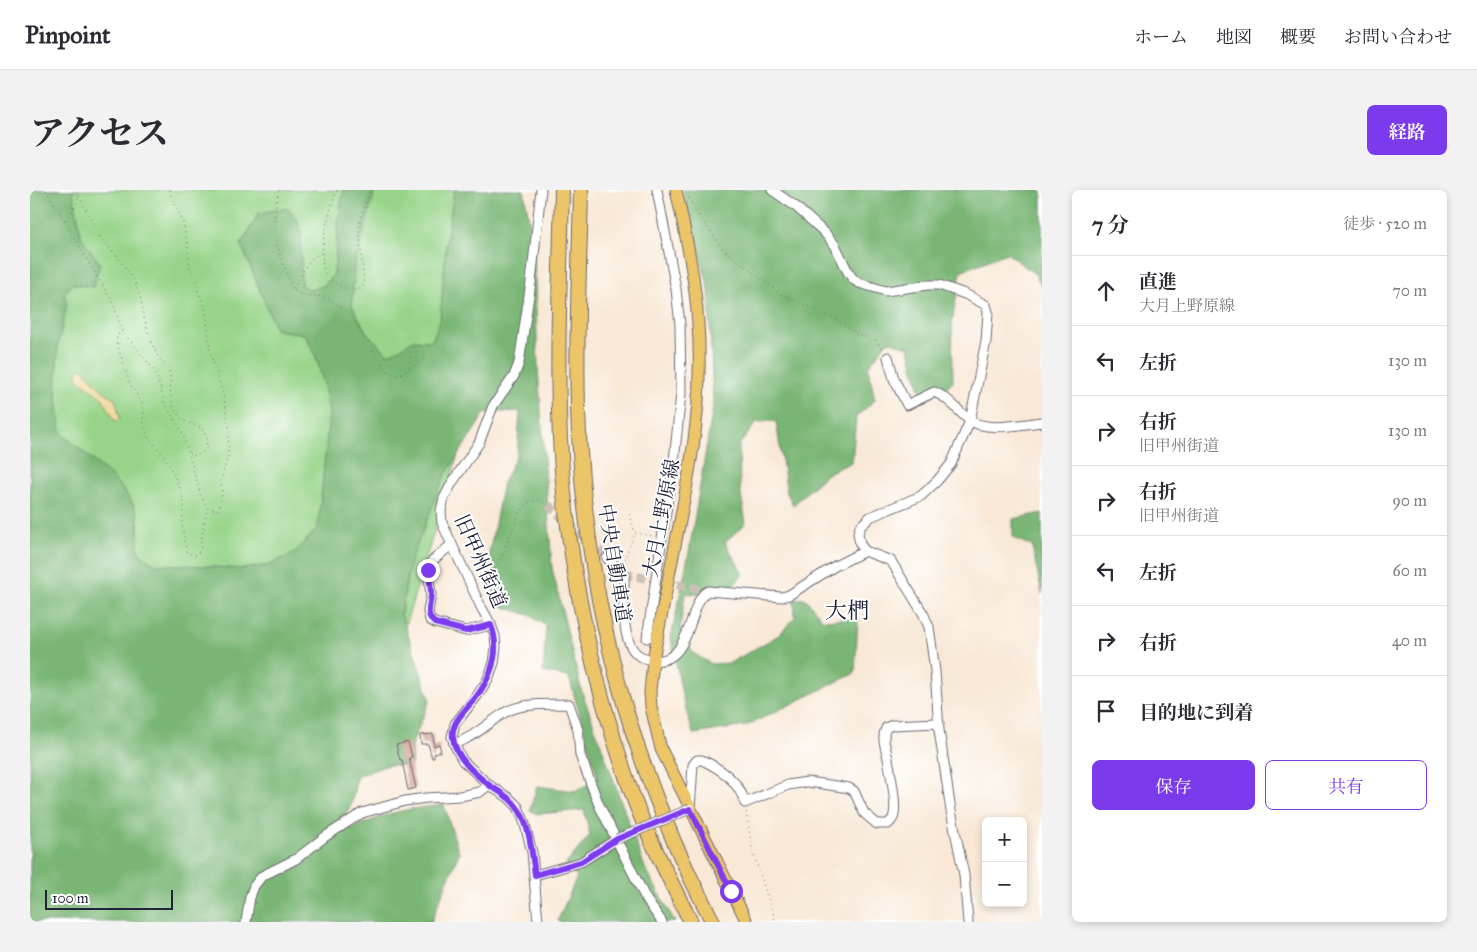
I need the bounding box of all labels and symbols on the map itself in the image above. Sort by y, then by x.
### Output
street label: 大月上野原線 [638,457,684,579]
street label: 中央自動車道 [594,502,636,624]
street label: 旧甲州街道 [450,510,512,612]
route end [417,559,440,582]
district label: 大椚 [825,597,869,624]
route start [720,880,743,903]
scale bar [45,887,172,910]

